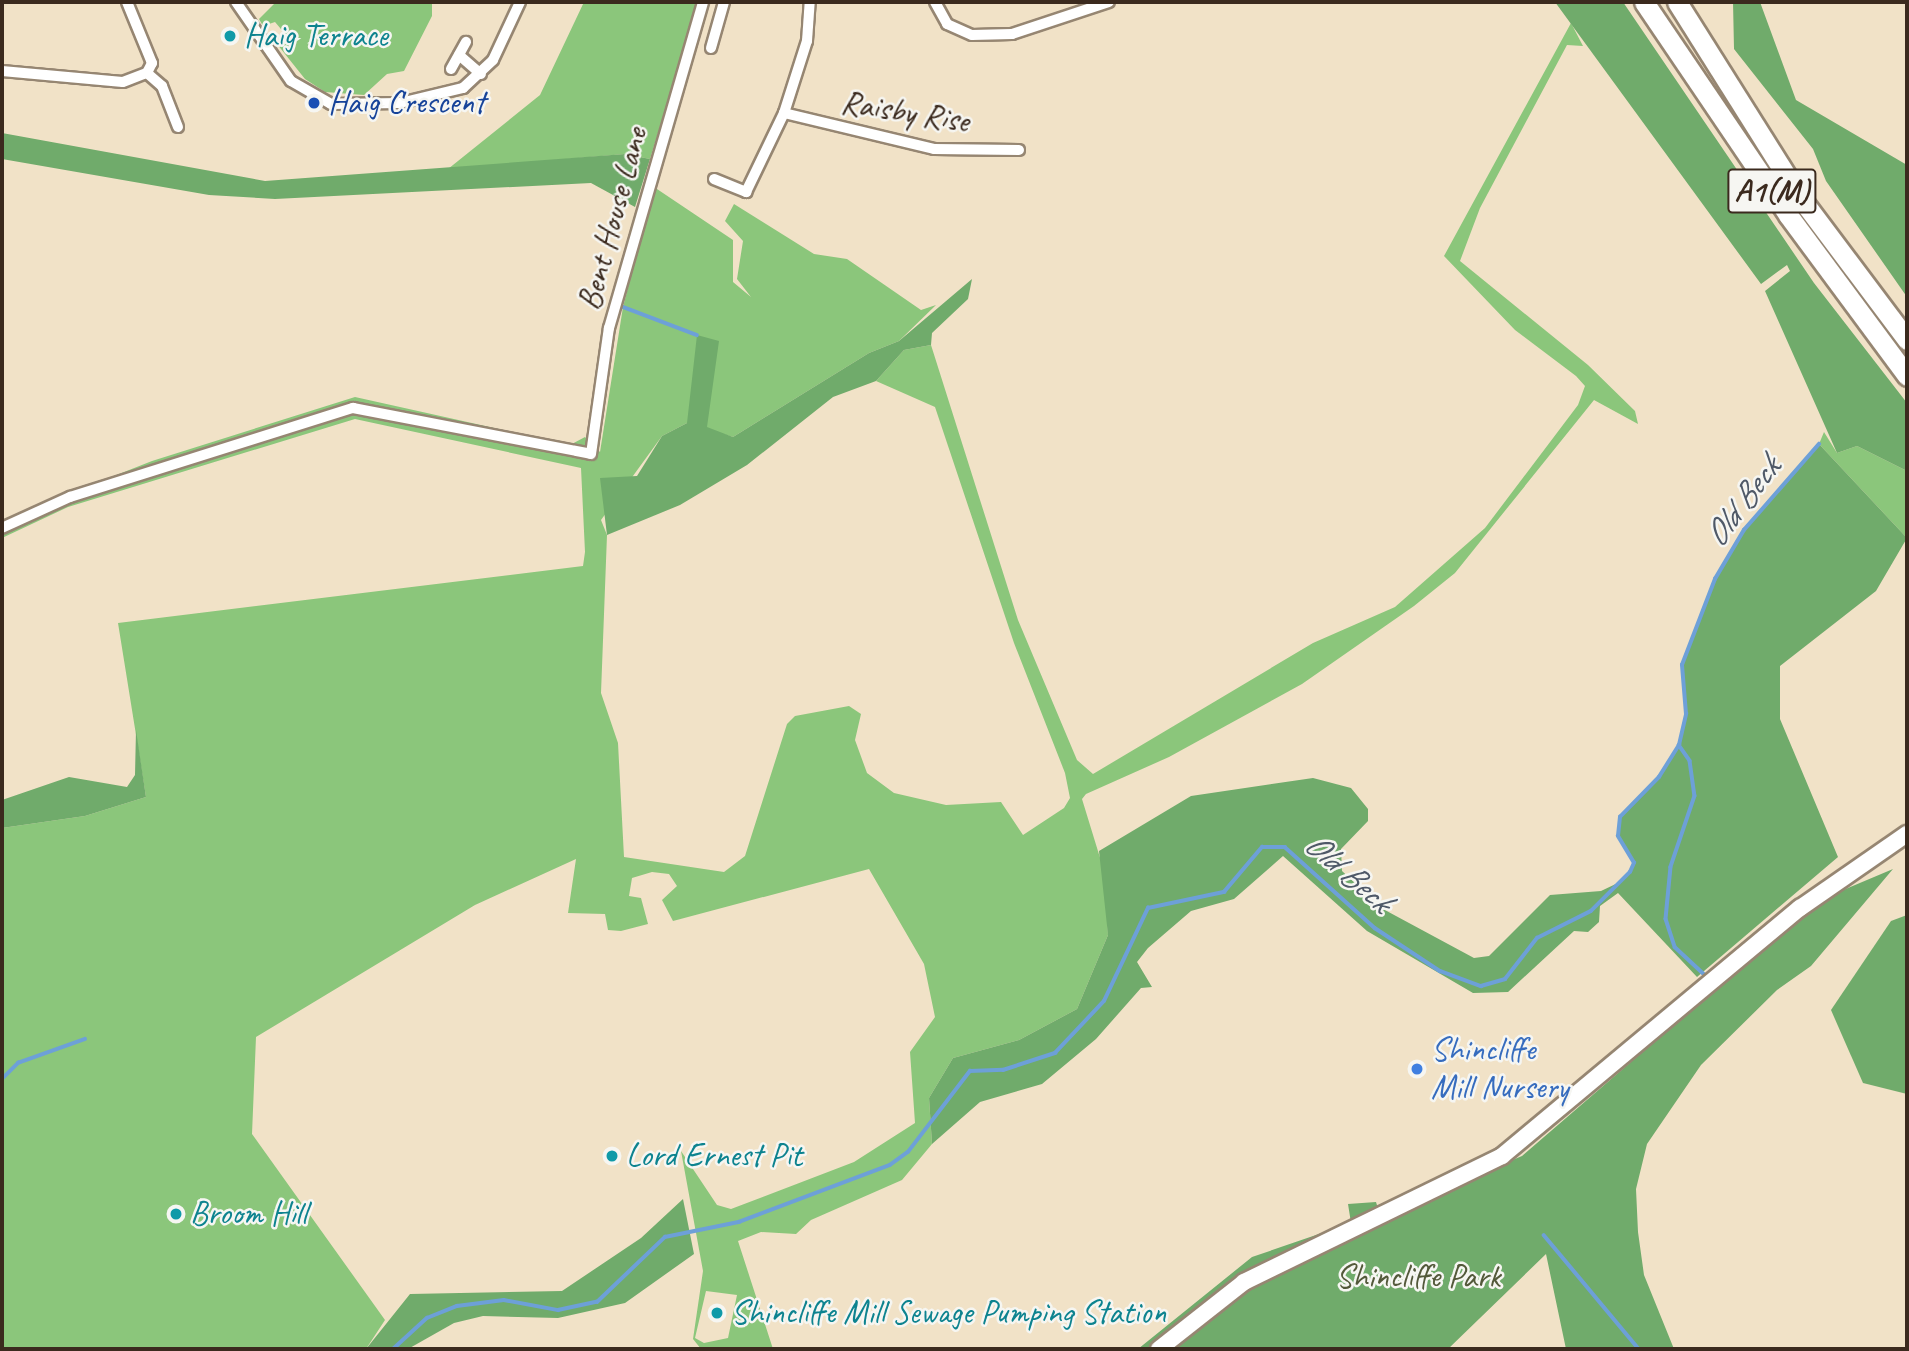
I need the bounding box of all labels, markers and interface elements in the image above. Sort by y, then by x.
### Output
place label: Haig Terrace [244,16,386,56]
marker: Haig Terrace [222,28,238,44]
street label: Raisby Rise [838,82,972,142]
place label: Haig Crescent [328,83,485,123]
marker: Haig Crescent [306,95,322,111]
street label: Bent House Lane [570,123,656,315]
road number: A1(M) [1726,162,1817,219]
water label: Old Beck [1695,449,1789,555]
water label: Old Beck [1296,823,1400,921]
place label: Shincliffe Mill Nursery [1431,1030,1569,1108]
marker: Shincliffe Mill Nursery [1409,1061,1425,1077]
place label: Lord Ernest Pit [626,1136,802,1176]
marker: Lord Ernest Pit [604,1148,620,1164]
place label: Broom Hill [190,1194,307,1234]
marker: Broom Hill [168,1206,184,1222]
park label: Shincliffe Park [1336,1257,1500,1297]
place label: Shincliffe Mill Sewage Pumping Station [731,1293,1163,1333]
marker: Shincliffe Mill Sewage Pumping Station [709,1305,725,1321]

